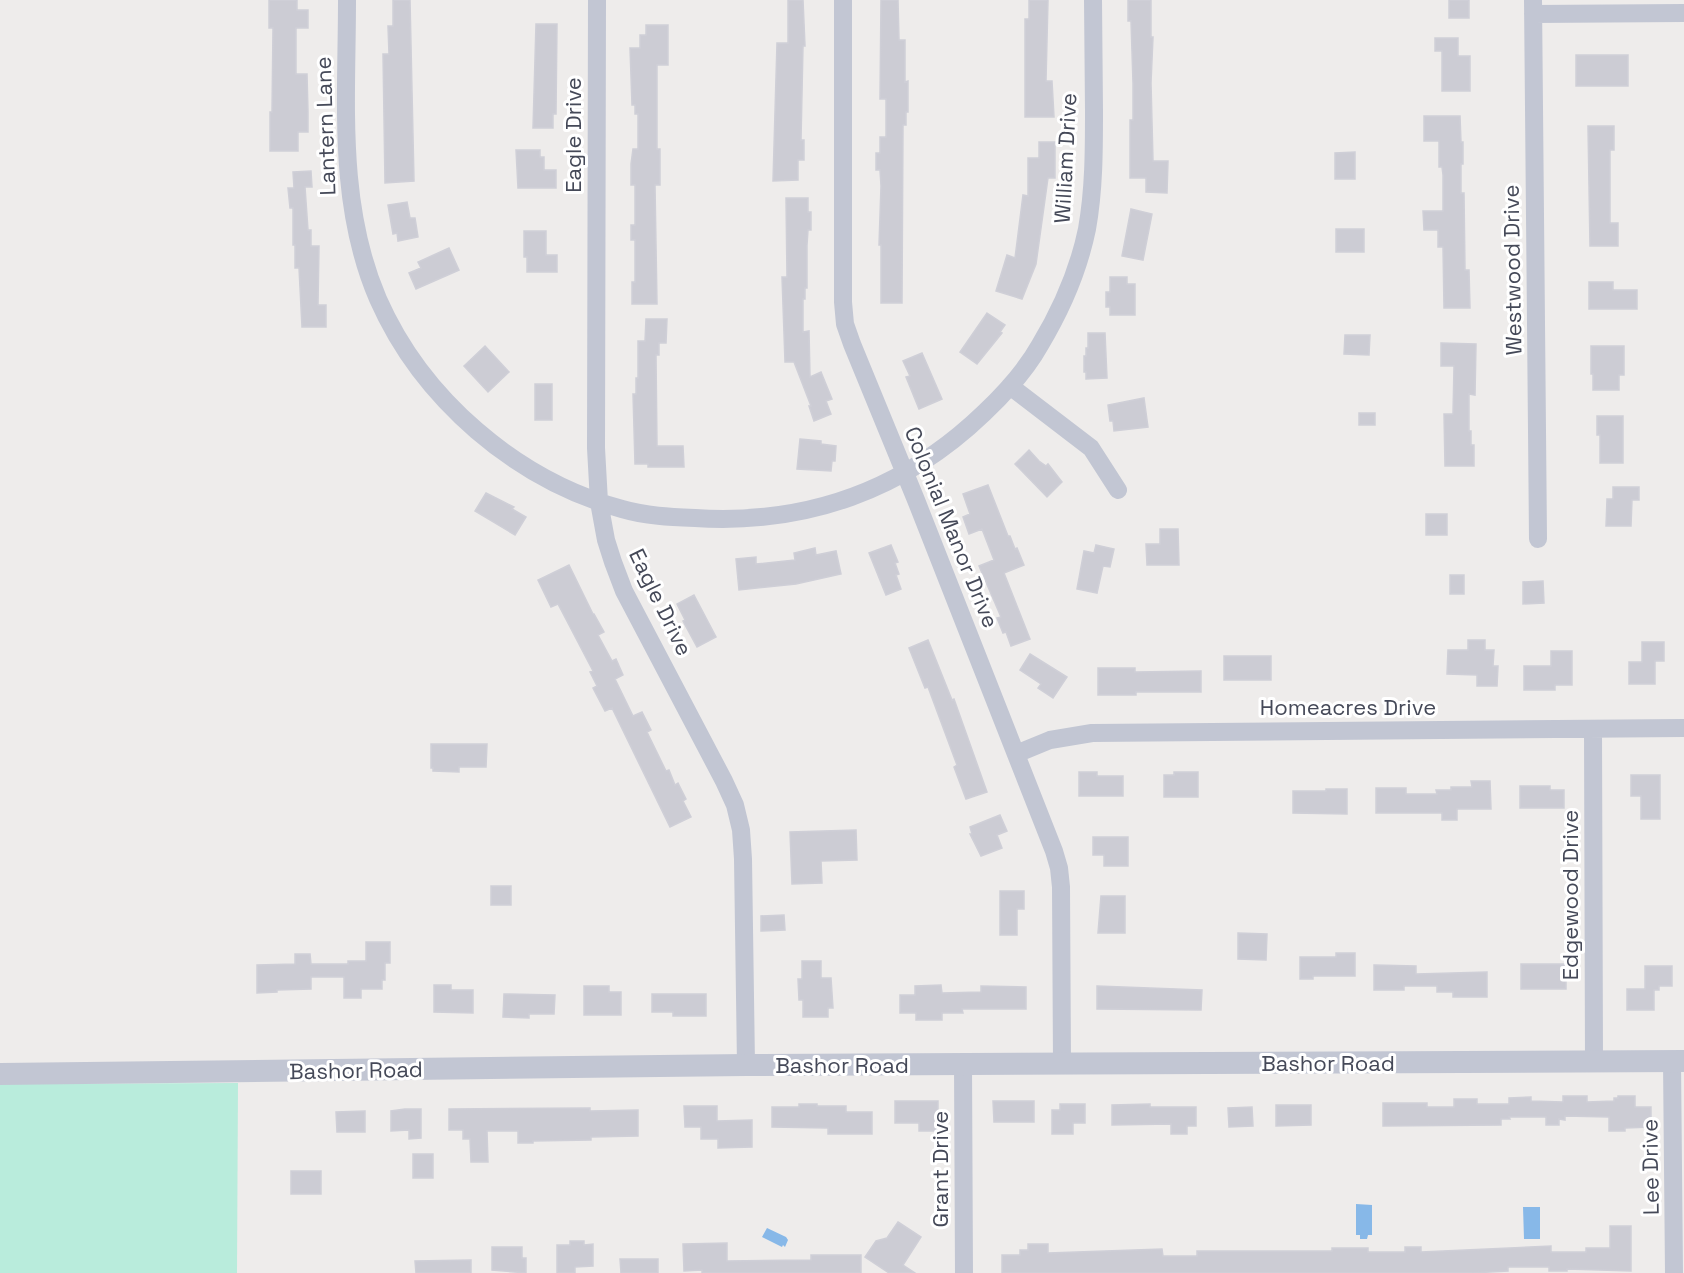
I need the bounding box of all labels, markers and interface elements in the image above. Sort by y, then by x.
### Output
street label: Lantern Lane [309,56,341,196]
street label: Eagle Drive [559,77,587,193]
street label: William Drive [1048,92,1082,224]
street label: Westwood Drive [1497,184,1527,356]
street label: Colonial Manor Drive [899,422,1005,632]
street label: Eagle Drive [623,544,699,660]
street label: Homeacres Drive [1260,693,1436,721]
street label: Edgewood Drive [1556,810,1584,980]
street label: Bashor Road [1261,1049,1395,1077]
street label: Bashor Road [775,1051,909,1079]
street label: Bashor Road [289,1055,423,1085]
street label: Grant Drive [926,1111,954,1227]
street label: Lee Drive [1635,1119,1665,1215]

